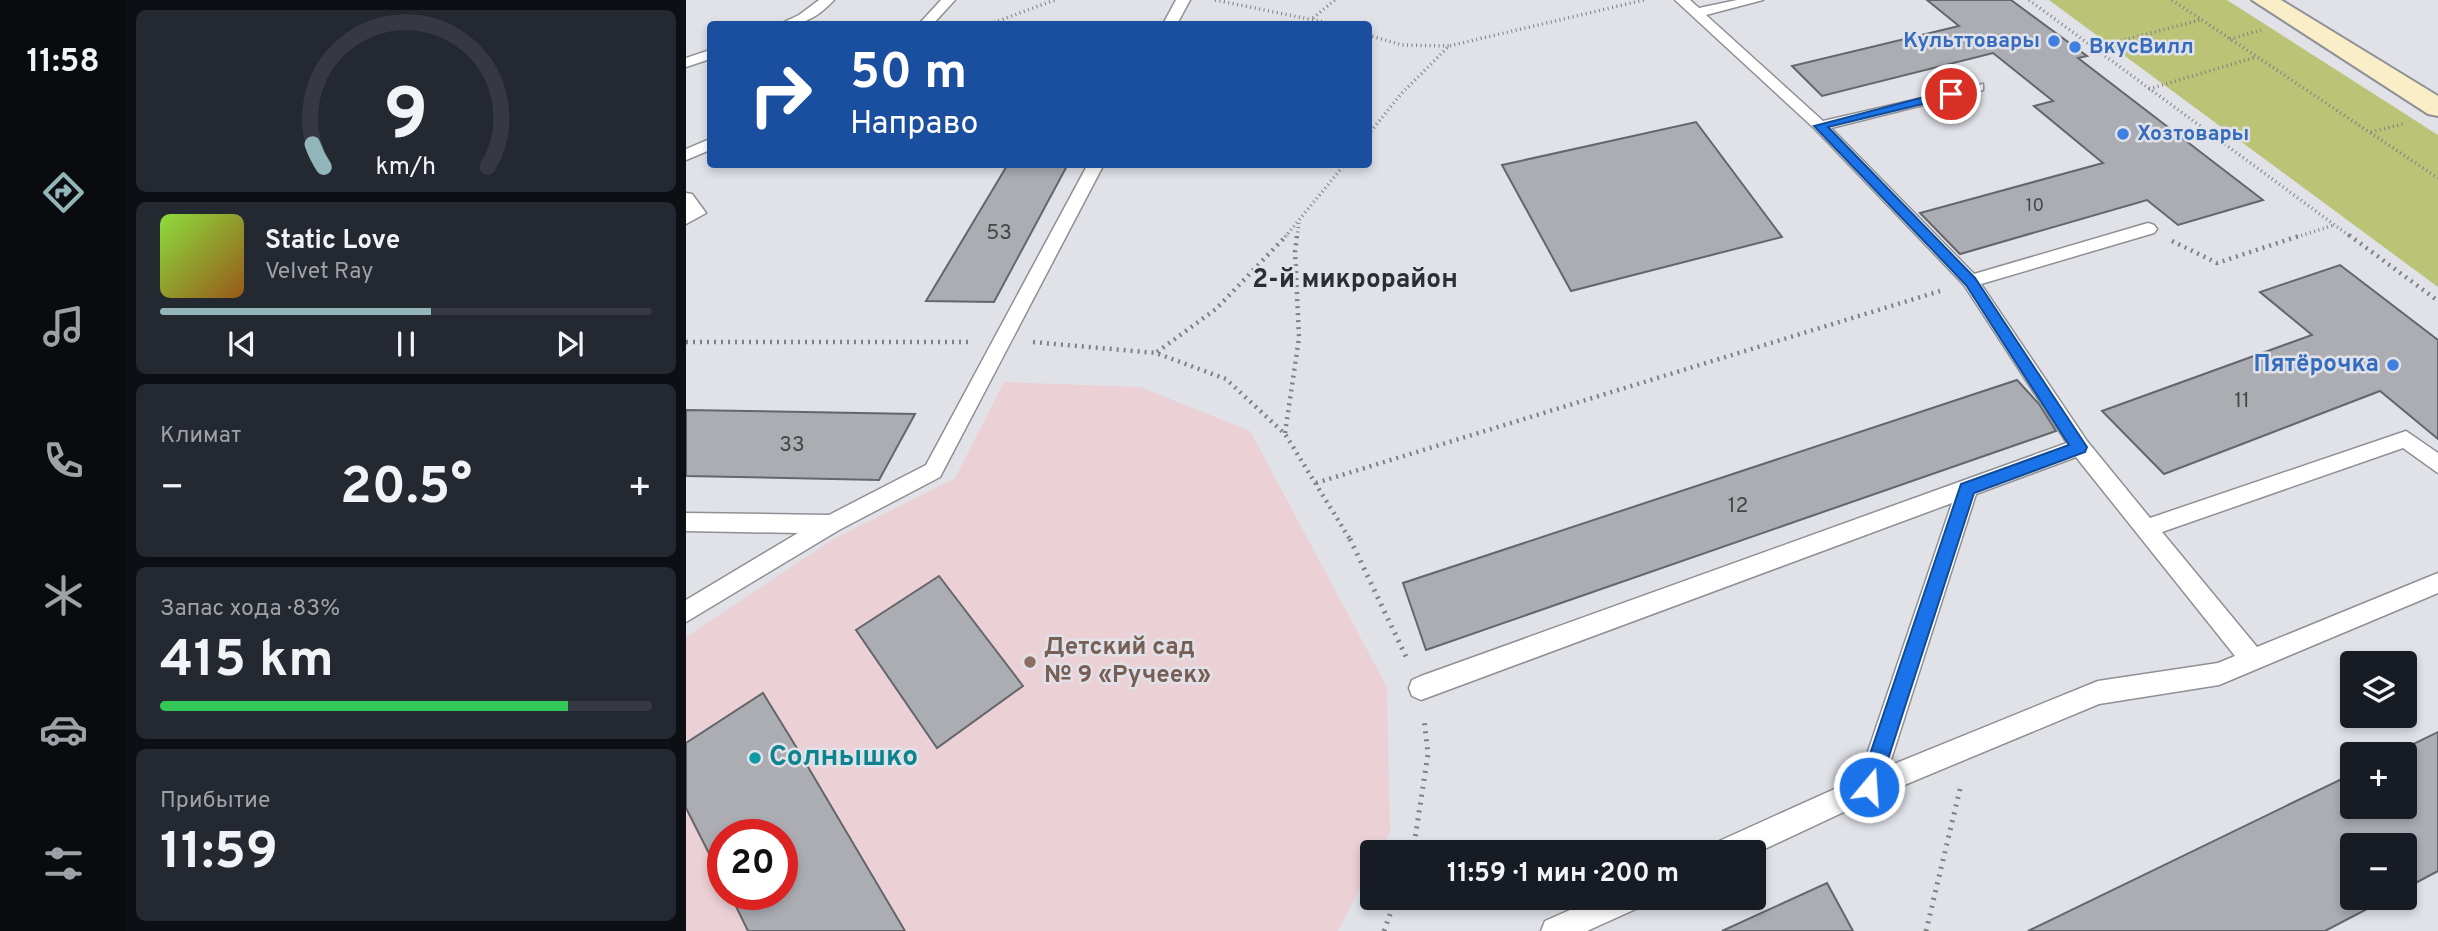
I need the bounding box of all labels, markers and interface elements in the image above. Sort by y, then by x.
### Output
place label: Культтовары [1903,28,2040,55]
marker: Культтовары [2046,33,2062,49]
place label: ВкусВилл [2089,34,2194,61]
marker: ВкусВилл [2067,39,2083,55]
text: 11:58 [26,43,100,83]
text: 50 m [850,44,967,106]
icon: right [735,49,826,140]
pin [1921,64,1981,124]
text: 9 [384,73,428,165]
icon: arrive [1932,75,1970,113]
text: Направо [850,105,978,145]
place label: Хозтовары [2137,121,2249,148]
marker: Хозтовары [2115,126,2131,142]
text: km/h [376,152,436,184]
icon: directions [39,168,88,217]
house number: 10 [2026,195,2044,218]
house number: 53 [986,220,1012,247]
text: Static Love [265,225,400,258]
text: Velvet Ray [265,258,373,287]
district label: 2-й микрорайон [1252,264,1458,297]
icon: music [39,302,88,351]
icon: previous [223,325,261,363]
icon: pause [387,325,425,363]
icon: next [551,325,589,363]
place label: Пятёрочка [2254,350,2379,380]
marker: Пятёрочка [2385,357,2401,373]
house number: 11 [2234,388,2250,415]
text: Климат [160,422,241,451]
house number: 33 [779,432,805,459]
icon: phone [39,436,88,485]
text: 20.5° [340,456,472,522]
text: − [160,465,185,514]
text: + [627,465,652,514]
house number: 12 [1728,493,1748,520]
icon: climate [39,571,88,620]
text: Запас хода · 83% [160,595,340,624]
text: 415 km [160,629,334,695]
place label: Детский сад № 9 «Ручеек» [1044,633,1211,691]
map controls [2340,651,2417,910]
button: layers [2340,651,2417,728]
marker: Детский сад № 9 «Ручеек» [1022,654,1038,670]
icon: car [39,705,88,754]
place label: Солнышко [769,740,918,776]
button: + [2340,742,2417,819]
marker: Солнышко [747,750,763,766]
position arrow [1832,750,1906,824]
text: Прибытие [160,787,270,816]
speed limit sign: 20 [707,819,798,910]
text: 11:59 [160,821,278,887]
button: − [2340,833,2417,910]
icon: filters [39,839,88,888]
text: 11:59 · 1 мин · 200 m [1447,858,1679,891]

